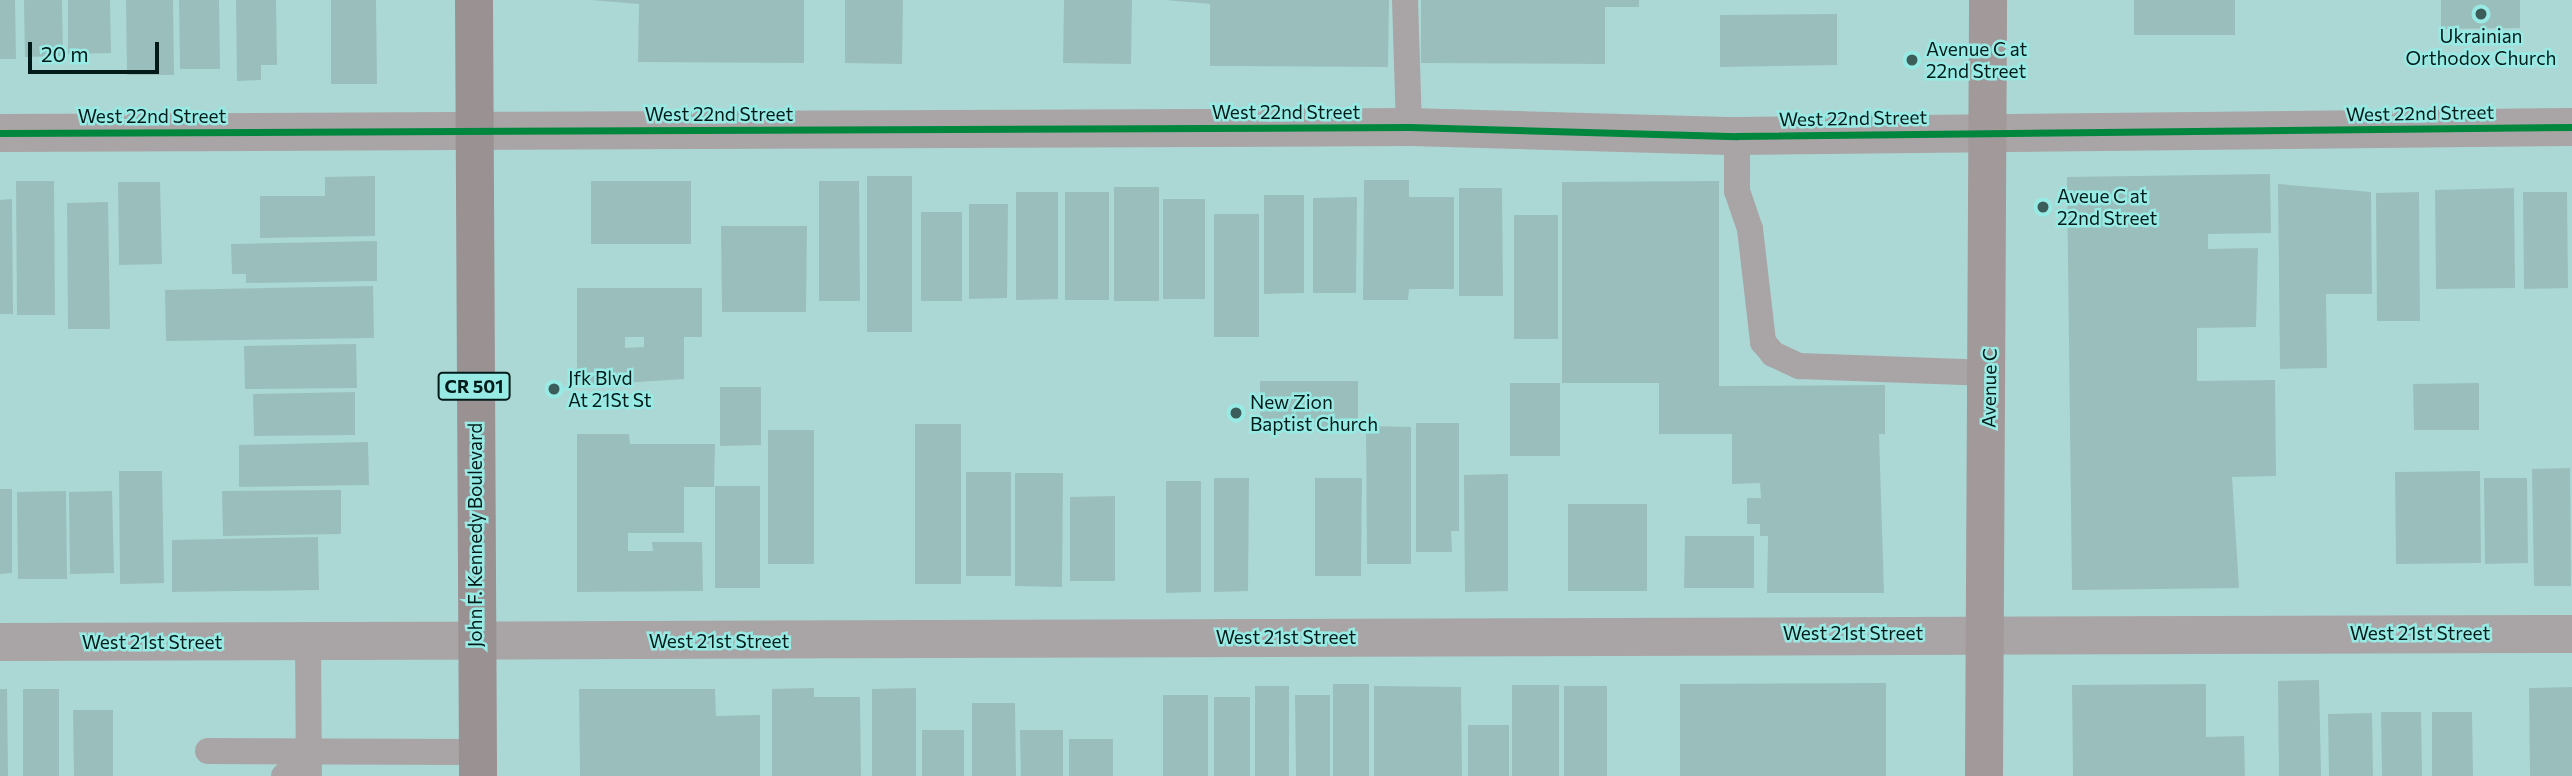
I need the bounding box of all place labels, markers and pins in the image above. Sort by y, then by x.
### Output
marker: Ukrainian Orthodox Church [2473,6,2489,22]
place label: Ukrainian Orthodox Church [2406,25,2556,69]
place label: Avenue C at 22nd Street [1926,38,2027,82]
marker: Avenue C at 22nd Street [1904,52,1920,68]
place label: Aveue C at 22nd Street [2057,185,2157,229]
marker: Aveue C at 22nd Street [2035,199,2051,215]
place label: Jfk Blvd At 21St St [568,367,652,411]
marker: Jfk Blvd At 21St St [546,381,562,397]
place label: New Zion Baptist Church [1250,391,1378,435]
marker: New Zion Baptist Church [1228,405,1244,421]

